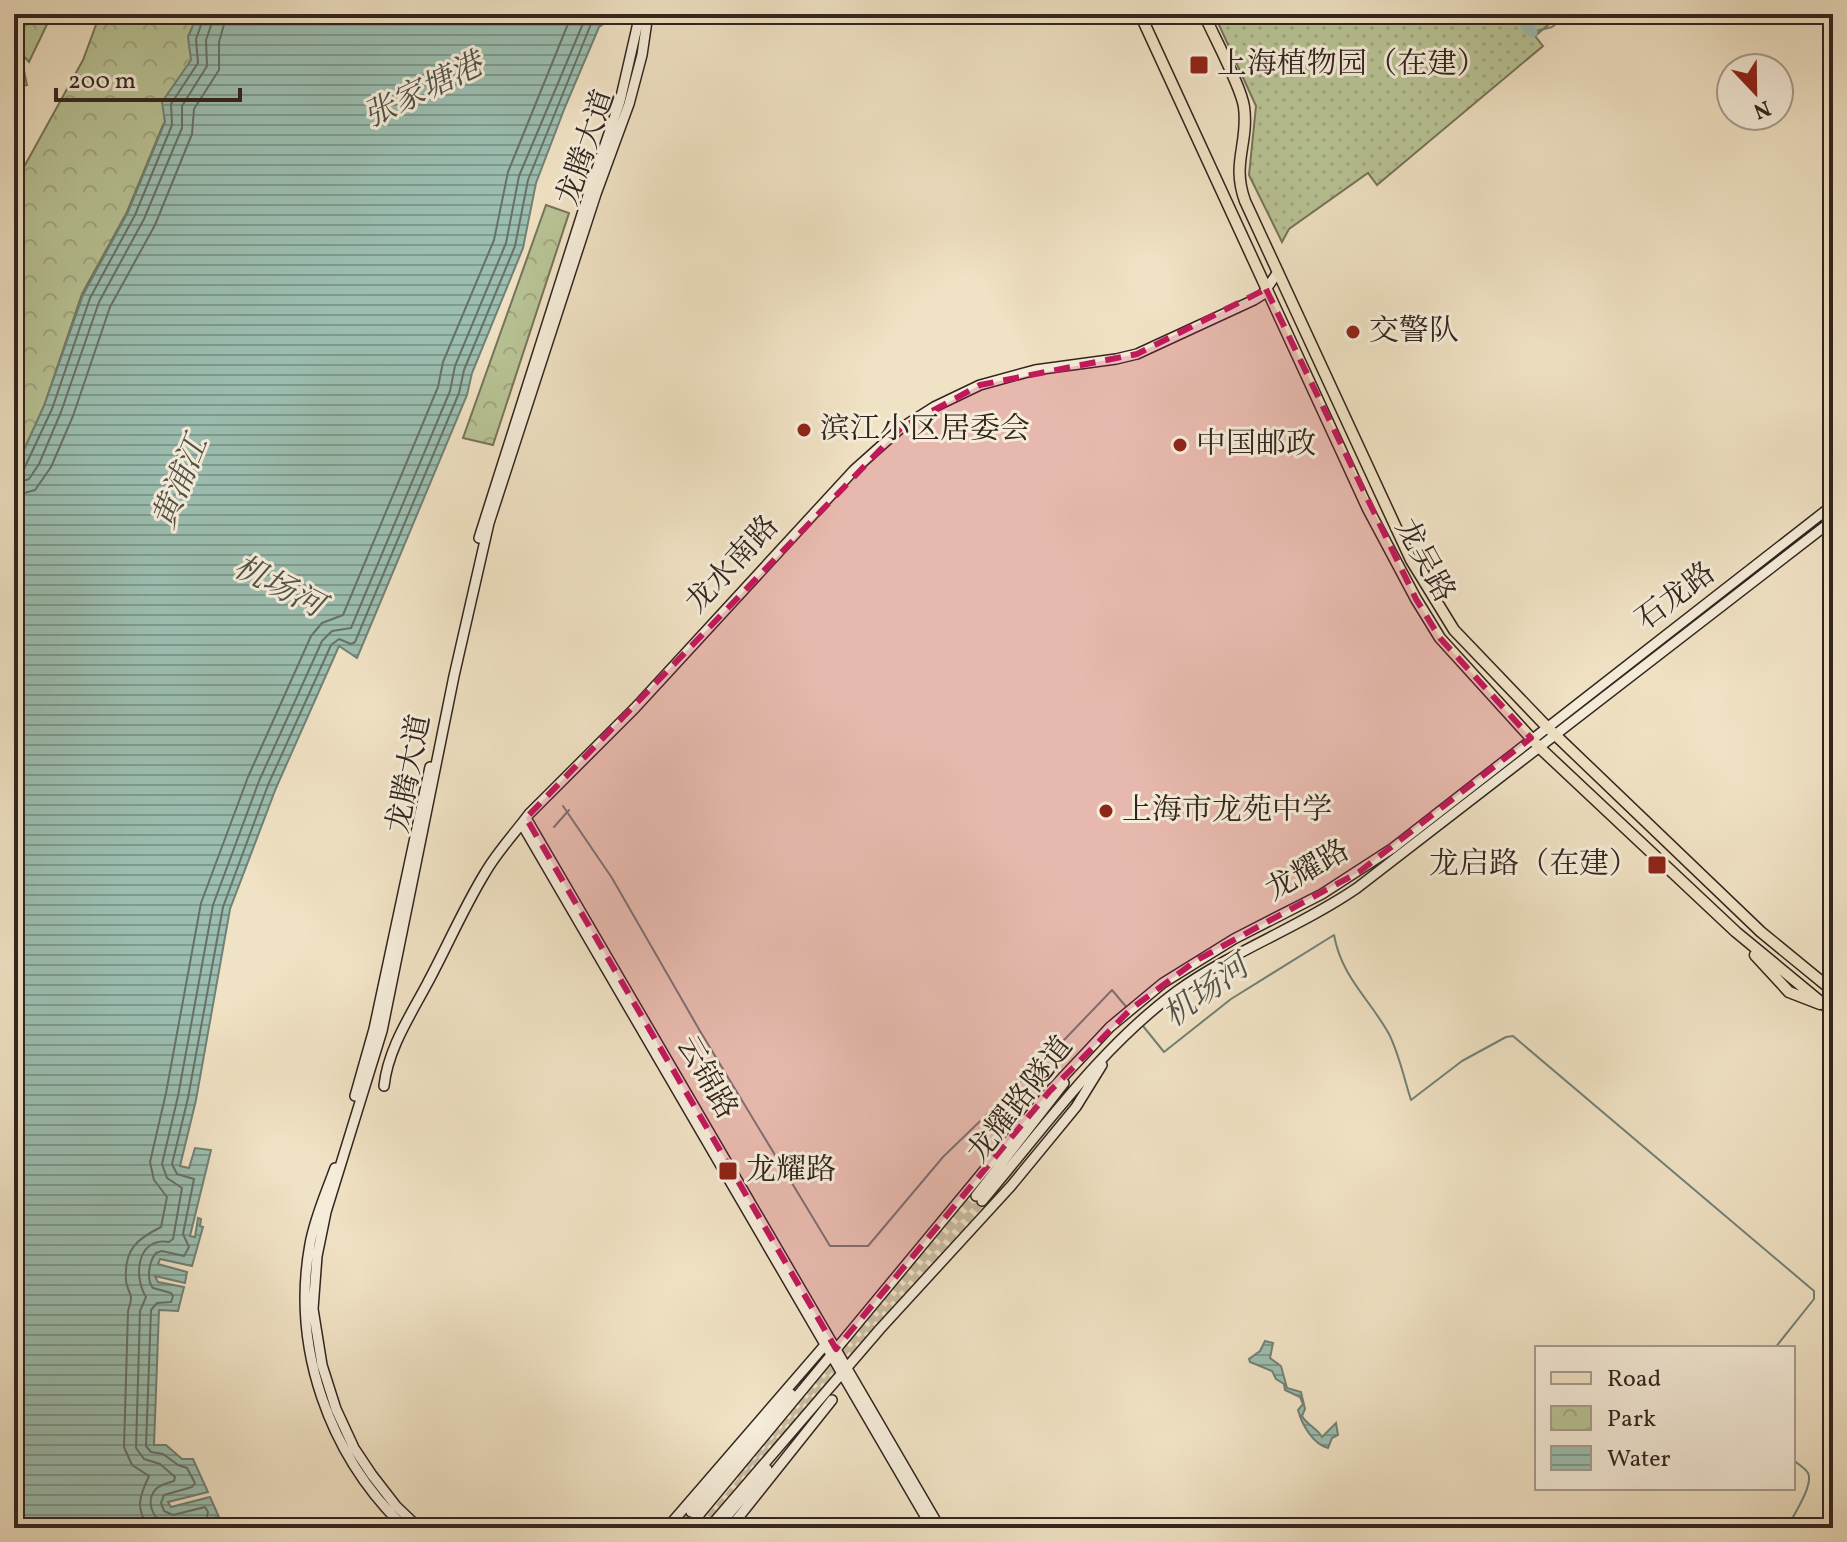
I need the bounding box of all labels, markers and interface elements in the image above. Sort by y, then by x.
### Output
water label: 张家塘港 [357,42,495,140]
place label: 上海植物园（在建） [1217,44,1487,86]
scale bar [56,52,240,102]
north arrow [1715,52,1795,132]
marker: 上海植物园（在建） [1188,54,1210,76]
text: 200 m [68,65,136,99]
street label: 龙腾大道 [548,84,626,212]
text: N [1748,91,1775,126]
place label: 交警队 [1369,311,1459,353]
marker: 交警队 [1344,323,1362,341]
place label: 滨江小区居委会 [820,409,1030,451]
marker: 滨江小区居委会 [795,421,813,439]
place label: 中国邮政 [1196,424,1316,466]
water label: 黄浦江 [144,427,222,536]
marker: 中国邮政 [1171,436,1189,454]
street label: 龙水南路 [677,507,789,623]
street label: 龙吴路 [1384,511,1464,611]
water label: 机场河 [225,547,335,632]
street label: 石龙路 [1627,553,1725,641]
street label: 龙腾大道 [378,711,442,837]
place label: 上海市龙苑中学 [1122,790,1332,832]
marker: 上海市龙苑中学 [1097,802,1115,820]
street label: 龙耀路 [1259,830,1357,912]
place label: 龙启路（在建） [1429,844,1639,886]
marker: 龙启路（在建） [1646,854,1668,876]
water label: 机场河 [1155,944,1263,1039]
street label: 龙耀路隧道 [958,1028,1084,1172]
street label: 云锦路 [665,1029,747,1127]
place label: 龙耀路 [746,1150,836,1192]
marker: 龙耀路 [717,1160,739,1182]
legend [1535,1346,1795,1490]
text: Road [1607,1363,1661,1397]
text: Park [1607,1403,1656,1437]
text: Water [1607,1443,1671,1477]

